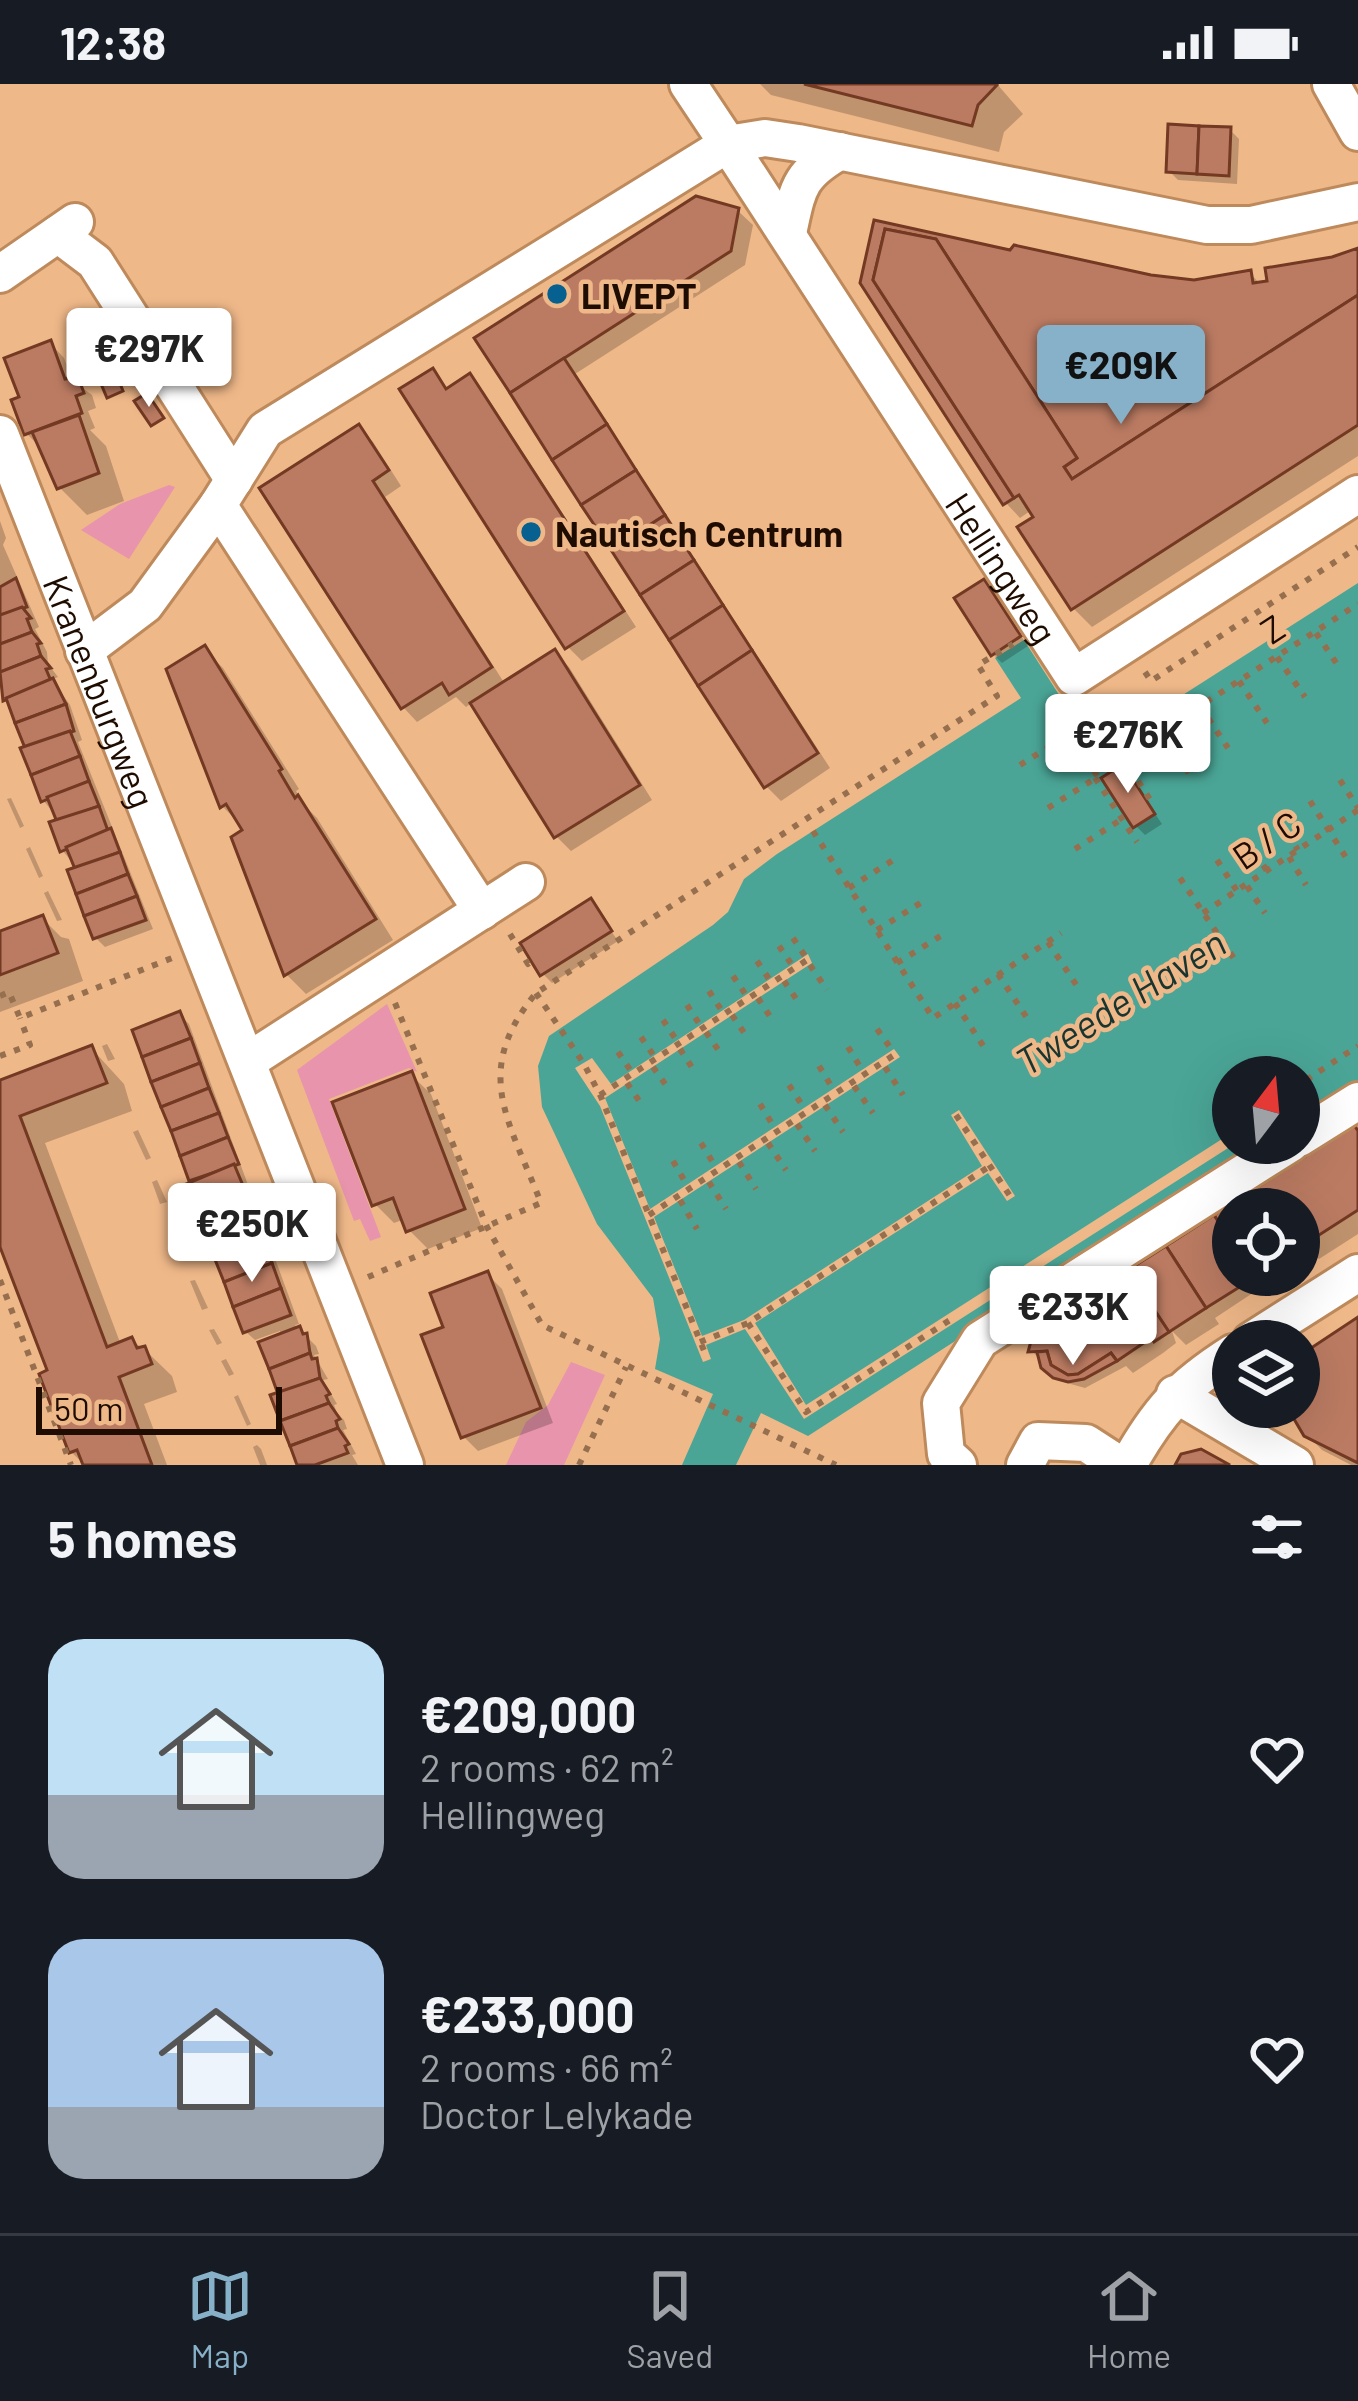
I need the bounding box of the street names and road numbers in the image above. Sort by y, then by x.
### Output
street label: Hellingweg [938,484,1067,651]
street label: Kranenburgweg [36,569,166,813]
street label: Z [1252,605,1292,651]
street label: B / C [1224,801,1308,877]

